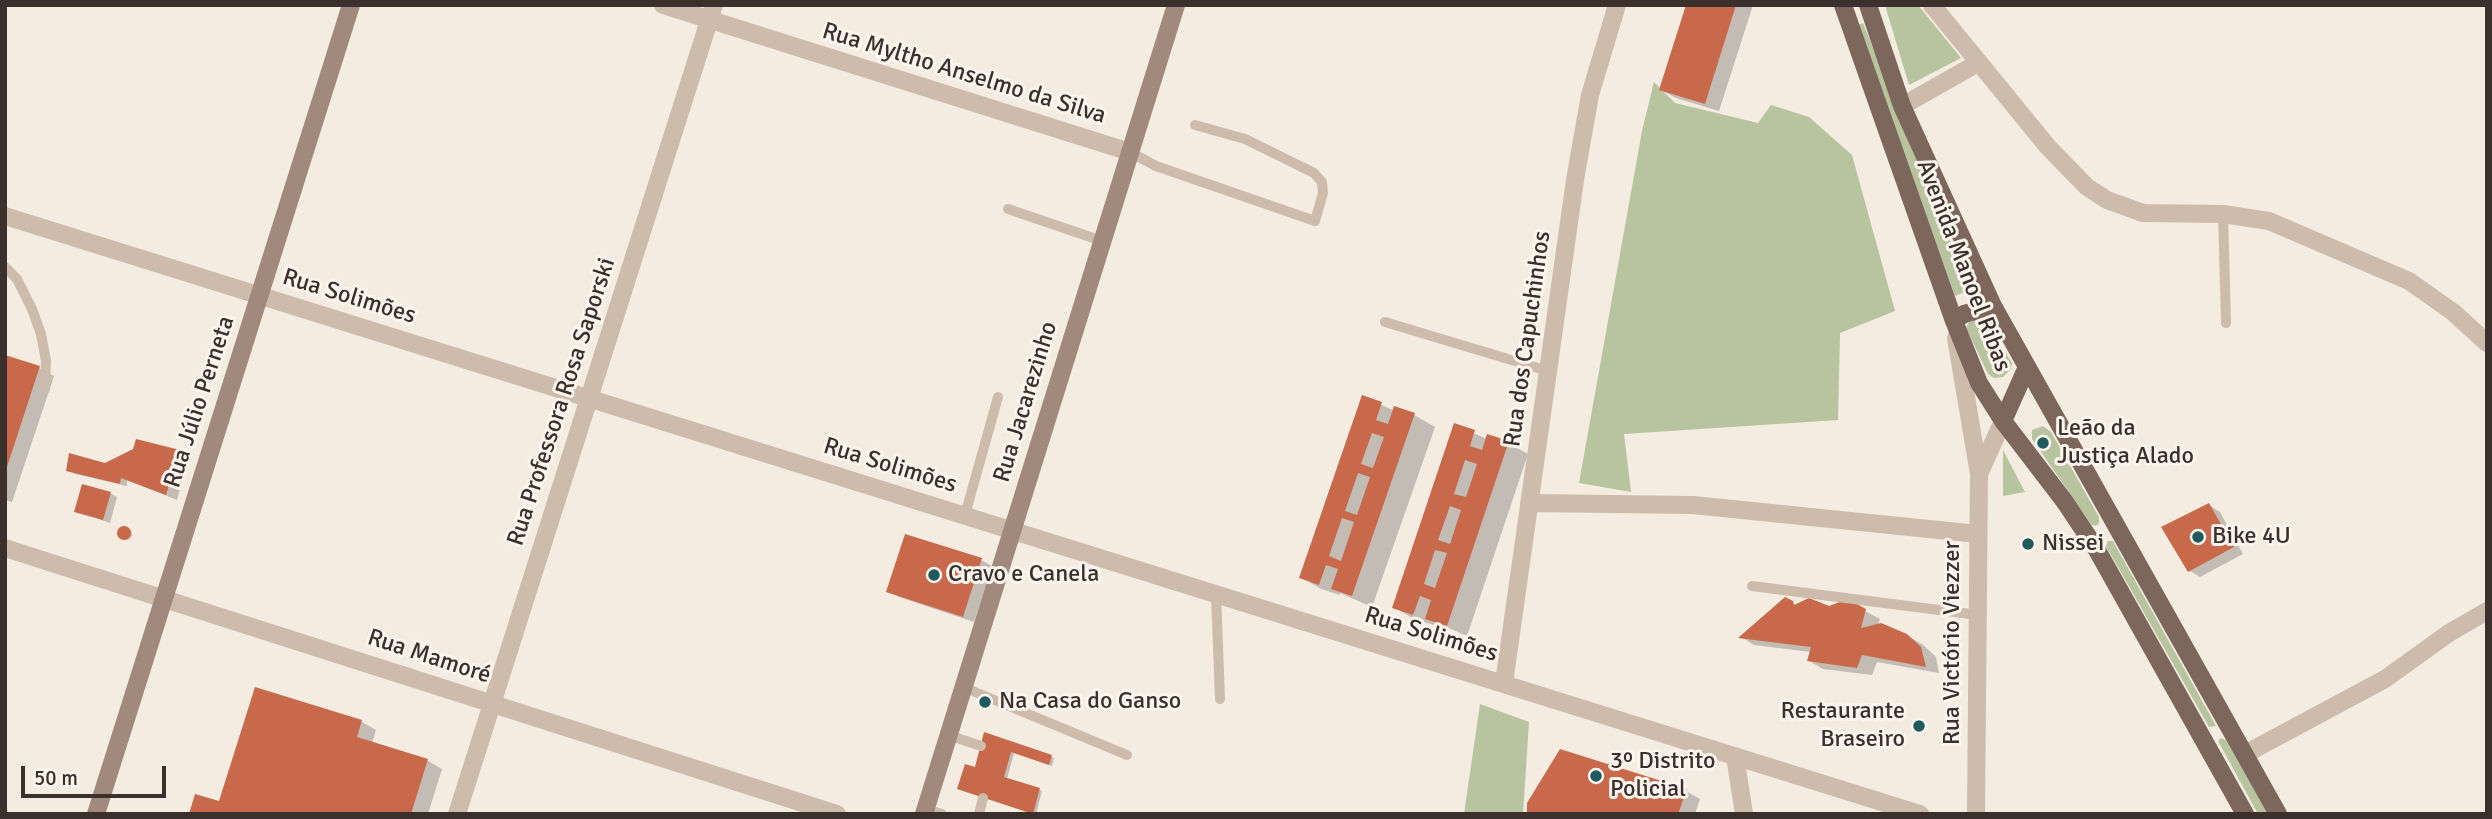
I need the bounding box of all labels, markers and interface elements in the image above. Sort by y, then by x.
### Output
street label: Rua Myltho Anselmo da Silva [819,17,1109,131]
street label: Avenida Manoel Ribas [1909,156,2017,376]
street label: Rua dos Capuchinhos [1499,229,1557,449]
street label: Rua Professora Rosa Saporski [502,255,622,549]
street label: Rua Solimões [279,263,419,331]
street label: Rua Júlio Perneta [159,312,241,492]
street label: Rua Jacarezinho [988,318,1064,486]
place label: Leão da Justiça Alado [2057,415,2194,471]
street label: Rua Solimões [820,432,960,500]
marker: Leão da Justiça Alado [2035,435,2051,451]
place label: Bike 4U [2212,523,2291,551]
marker: Bike 4U [2190,529,2206,545]
place label: Nissei [2042,530,2104,558]
marker: Nissei [2020,536,2036,552]
street label: Rua Victório Viezzer [1939,541,1967,745]
place label: Cravo e Canela [948,561,1099,589]
marker: Cravo e Canela [926,567,942,583]
street label: Rua Solimões [1361,601,1501,669]
street label: Rua Mamoré [364,624,494,690]
place label: Na Casa do Ganso [999,688,1181,716]
marker: Na Casa do Ganso [977,694,993,710]
place label: Restaurante Braseiro [1781,698,1905,754]
marker: Restaurante Braseiro [1911,718,1927,734]
place label: 3º Distrito Policial [1610,748,1715,804]
scale bar [24,752,170,796]
text: 50 m [34,765,78,791]
marker: 3º Distrito Policial [1588,768,1604,784]

